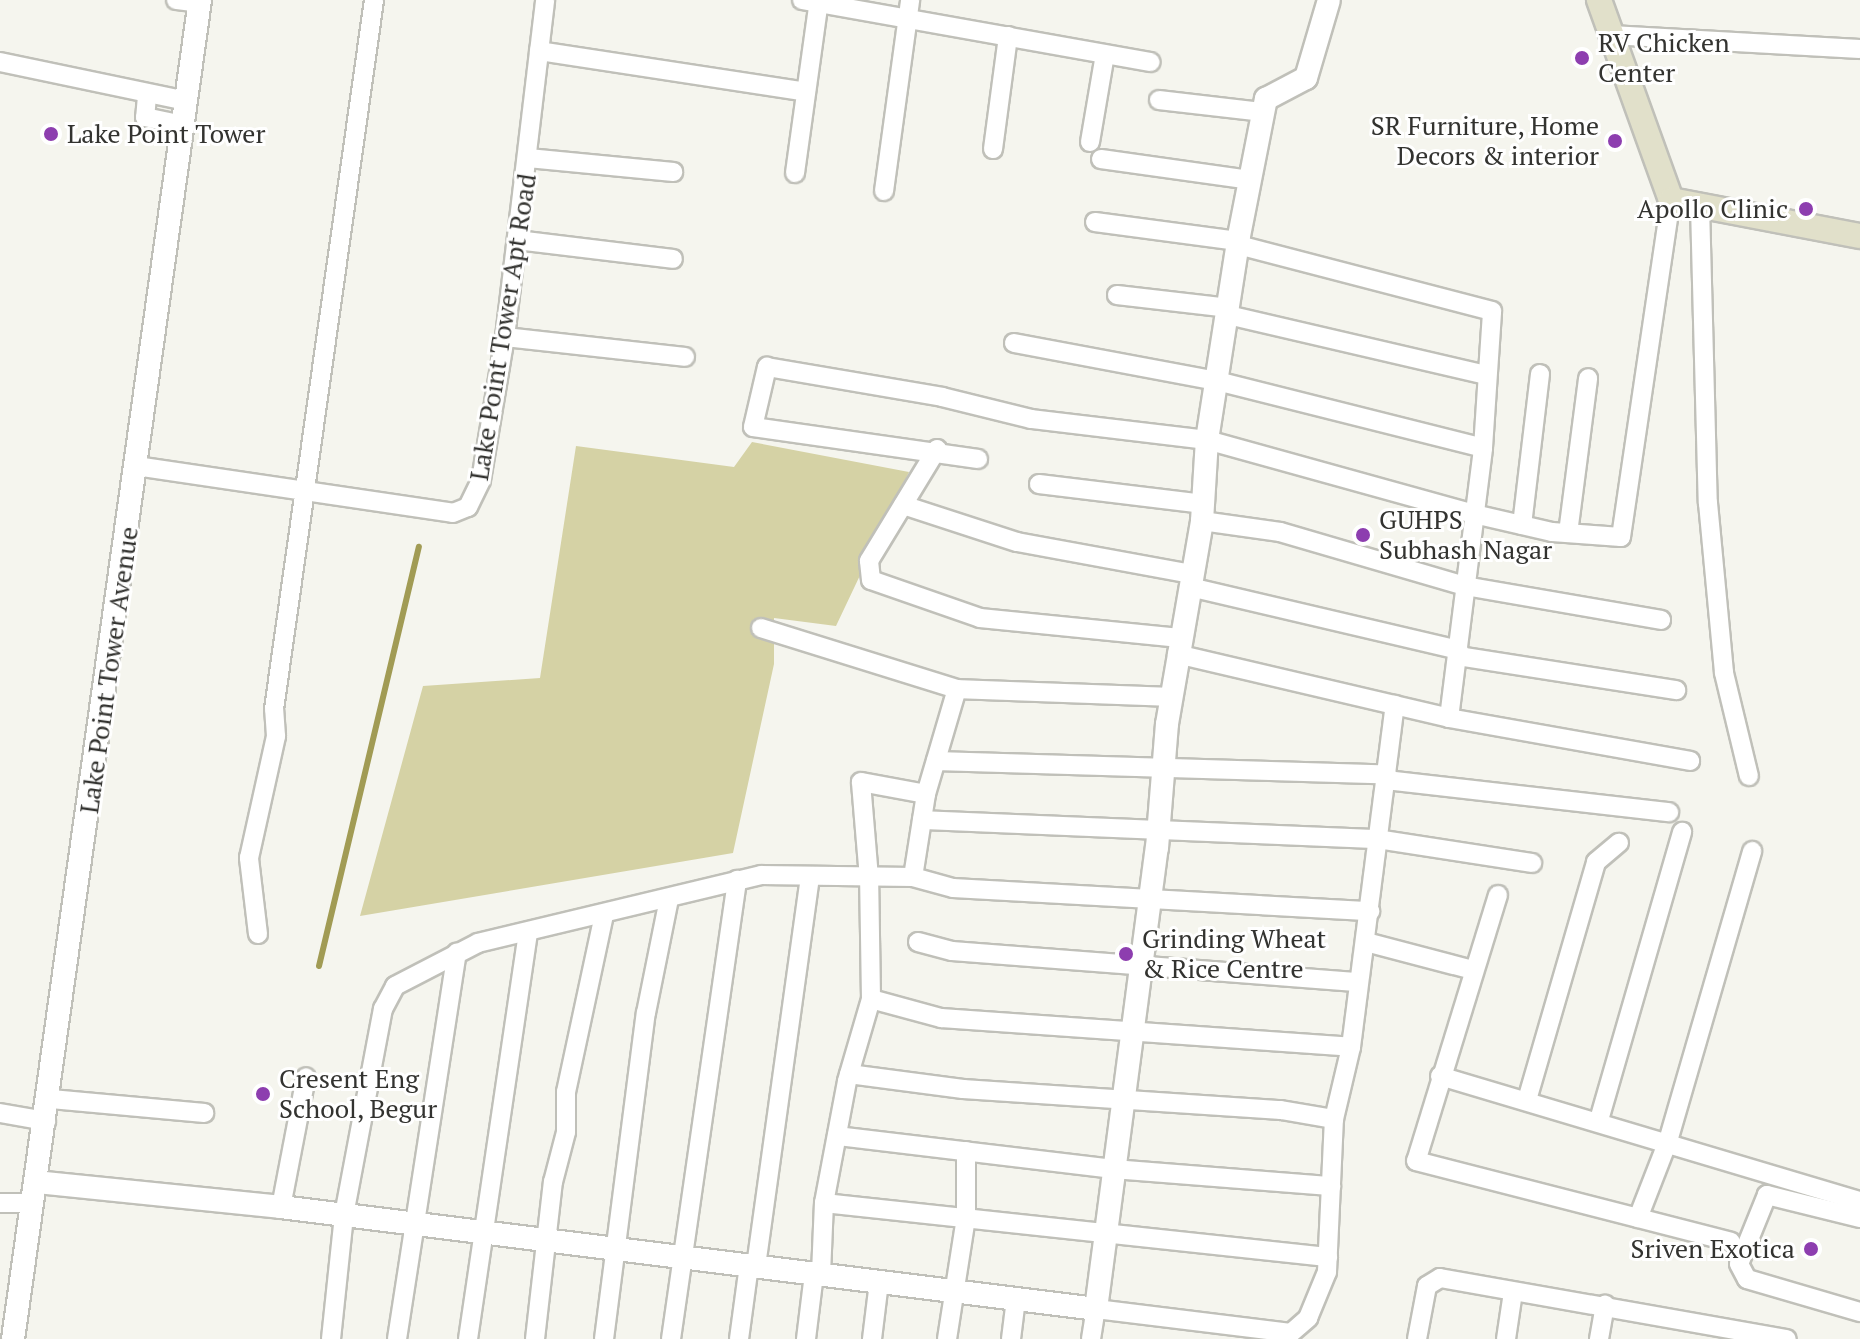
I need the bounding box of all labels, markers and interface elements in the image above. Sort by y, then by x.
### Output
place label: RV Chicken Center [1598,27,1730,88]
marker: RV Chicken Center [1573,49,1591,67]
place label: SR Furniture, Home Decors & interior [1370,110,1599,172]
place label: Lake Point Tower [67,118,265,150]
marker: Lake Point Tower [42,125,60,143]
marker: SR Furniture, Home Decors & interior [1606,132,1624,150]
street label: Lake Point Tower Apt Road [463,171,543,483]
place label: Apollo Clinic [1637,193,1788,225]
marker: Apollo Clinic [1795,198,1817,220]
place label: GUHPS Subhash Nagar [1379,504,1552,566]
street label: Lake Point Tower Avenue [73,524,145,816]
marker: GUHPS Subhash Nagar [1354,526,1372,544]
place label: Grinding Wheat & Rice Centre [1142,923,1326,984]
marker: Grinding Wheat & Rice Centre [1117,945,1135,963]
place label: Cresent Eng School, Begur [279,1063,438,1124]
marker: Cresent Eng School, Begur [254,1085,272,1103]
place label: Sriven Exotica [1631,1233,1795,1265]
marker: Sriven Exotica [1802,1240,1820,1258]

